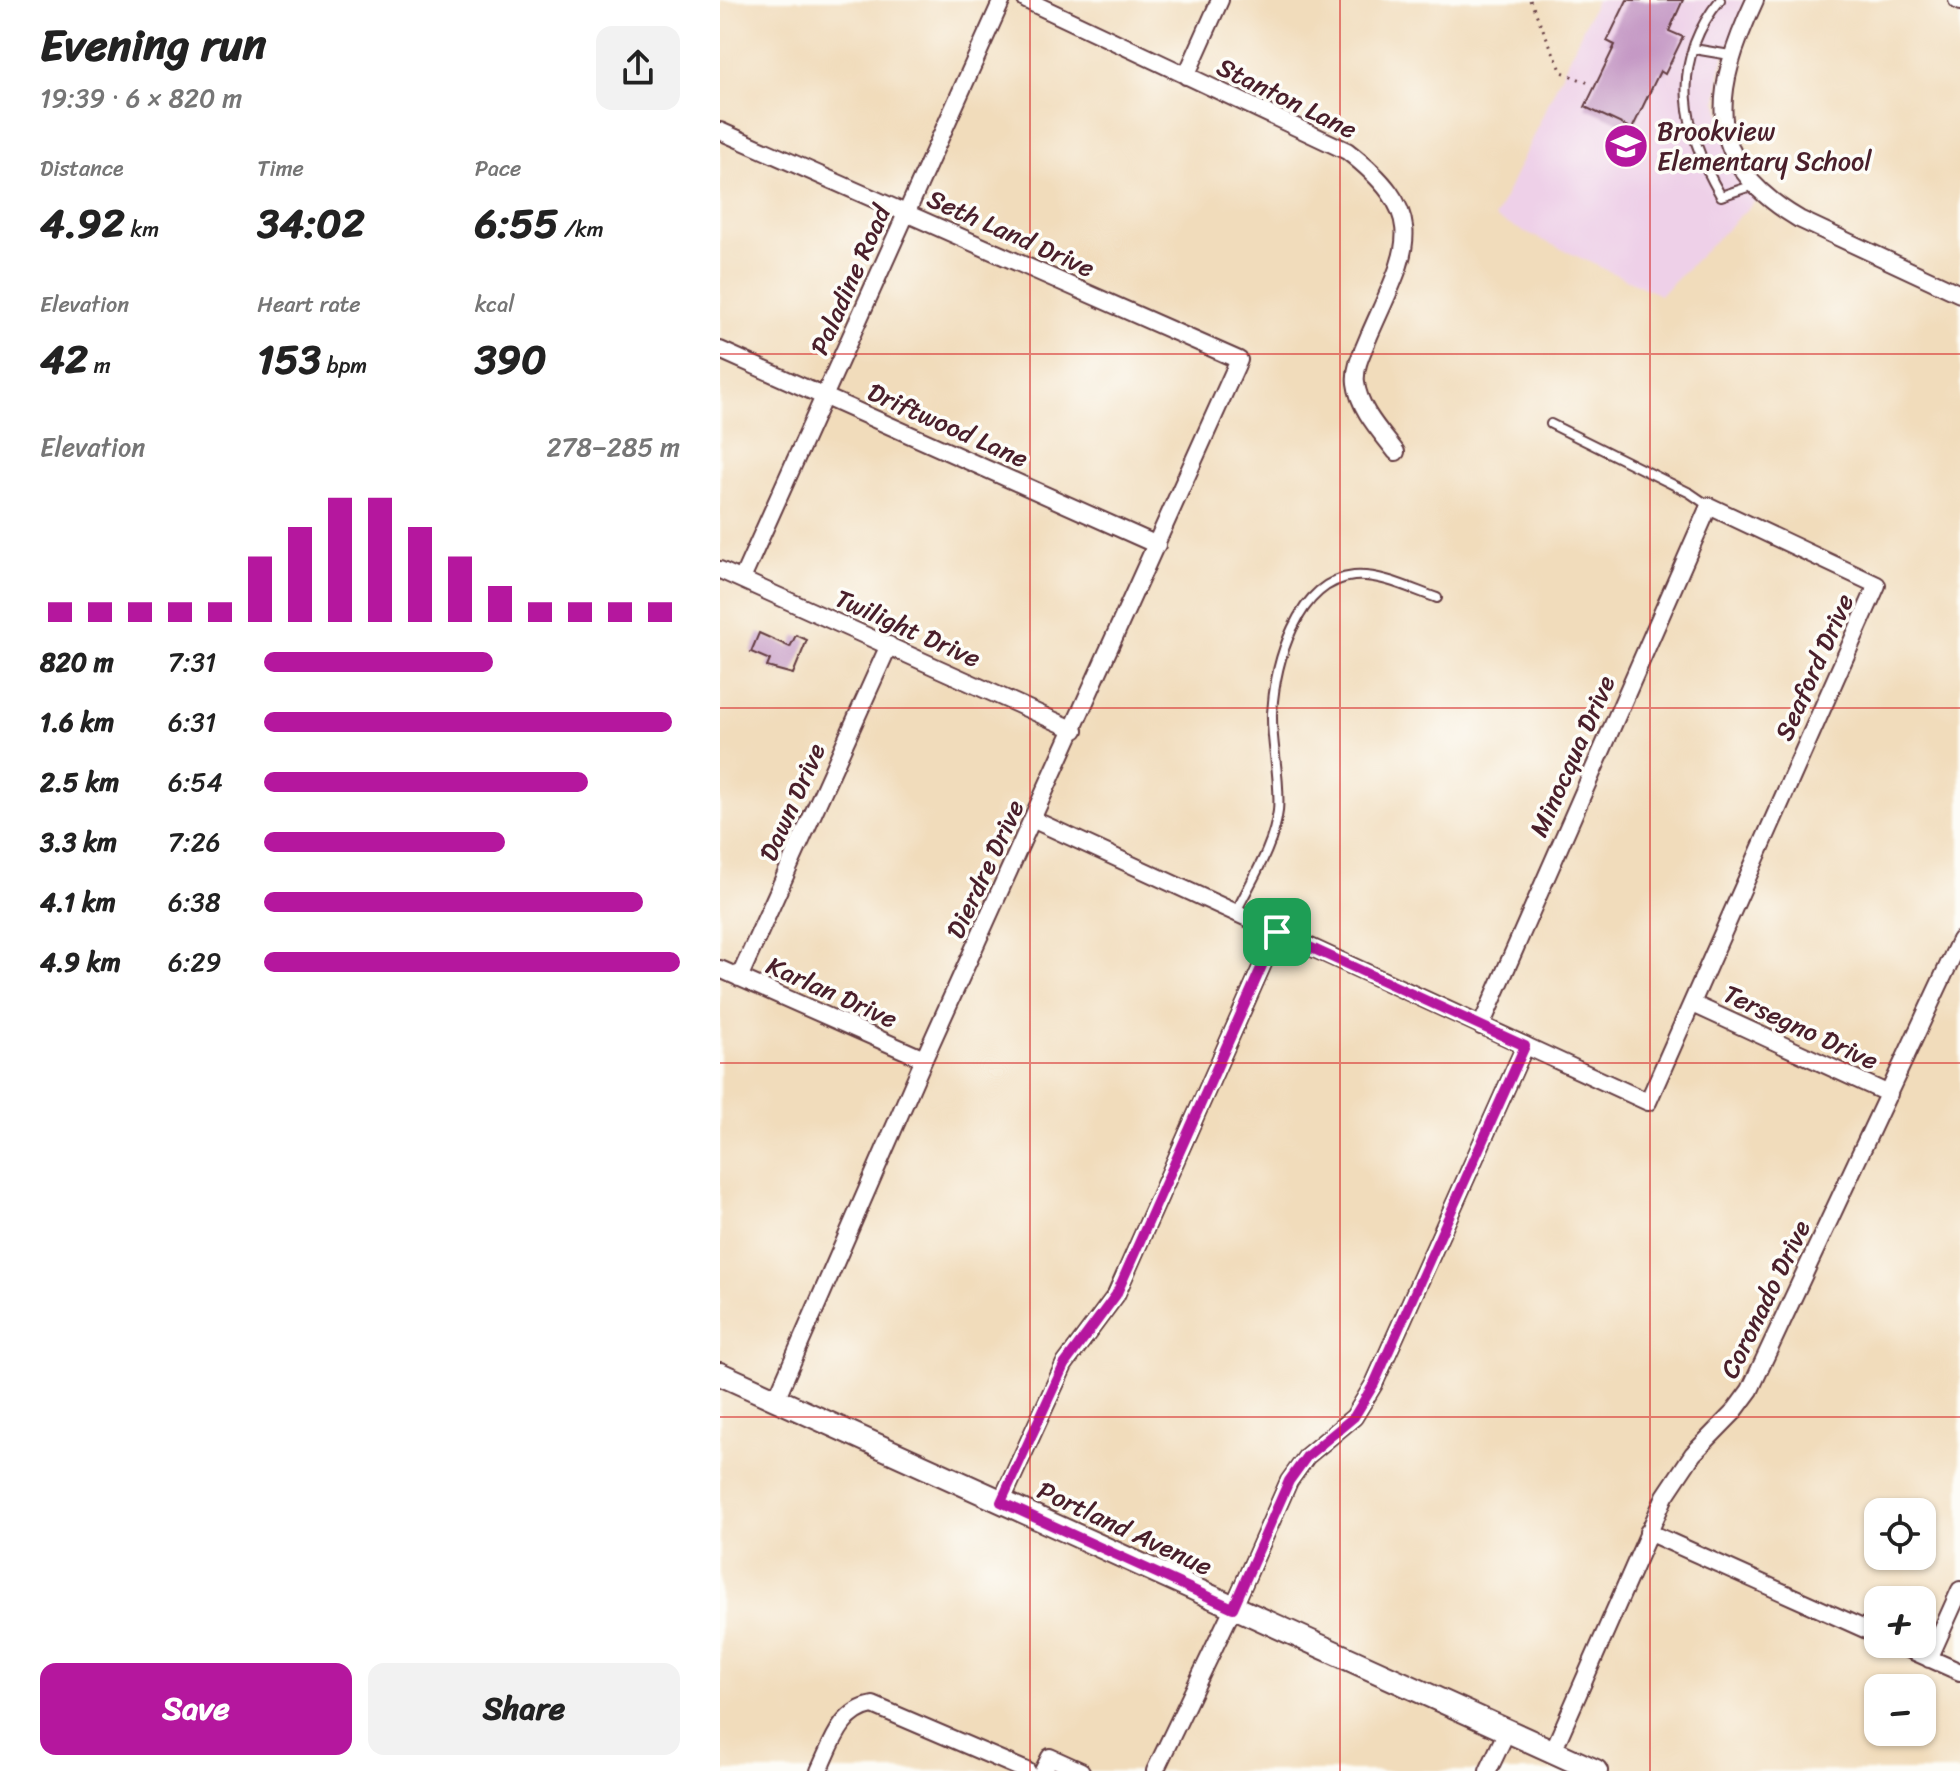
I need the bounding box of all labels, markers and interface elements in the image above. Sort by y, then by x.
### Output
text: Evening run [40,6,266,84]
button: share [596,26,680,110]
street label: Stanton Lane [1209,44,1365,152]
text: 19:39 · 6 × 820 m [40,75,242,121]
place label: Brookview Elementary School [1657,108,1872,184]
school or university icon: Brookview Elementary School [1602,122,1650,170]
text: Distance [40,149,124,188]
text: Time [257,149,304,188]
text: Pace [475,149,521,188]
street label: Seth Land Drive [919,175,1103,291]
text: 4.92 [40,188,125,259]
text: 34:02 [257,188,365,259]
text: 6:55 [475,188,558,259]
street label: Paladine Road [796,195,905,363]
text: km [125,210,159,249]
text: /km [558,210,604,249]
text: Elevation [40,285,129,324]
text: Heart rate [257,285,361,324]
text: kcal [475,285,515,324]
text: 42 [40,324,88,395]
text: 153 [257,324,321,395]
text: 390 [475,324,546,395]
text: m [88,346,111,385]
text: bpm [321,346,367,385]
street label: Driftwood Lane [860,369,1036,481]
text: Elevation [40,424,145,470]
text: 278–285 m [546,424,680,470]
street label: Twilight Drive [828,575,988,681]
street label: Seaford Drive [1761,586,1867,748]
text: 820 m [40,639,114,685]
text: 7:31 [168,639,216,685]
street label: Minocqua Drive [1516,667,1628,844]
text: 1.6 km [40,699,114,745]
text: 6:31 [168,699,216,745]
street label: Dawn Drive [745,735,839,869]
text: 2.5 km [40,759,119,805]
text: 6:54 [168,759,223,805]
street label: Dierdre Drive [933,792,1037,946]
text: 3.3 km [40,819,117,865]
text: 7:26 [168,819,220,865]
text: 4.1 km [40,879,116,925]
text: 6:38 [168,879,221,925]
pin [1243,898,1311,966]
icon: arrive [1255,910,1299,954]
text: 4.9 km [40,939,121,985]
text: 6:29 [168,939,222,985]
street label: Karlan Drive [759,943,905,1041]
street label: Tersegno Drive [1716,971,1886,1083]
street label: Coronado Drive [1707,1211,1824,1386]
street label: Portland Avenue [1030,1467,1220,1589]
map controls [1864,1498,1936,1746]
button: locate [1864,1498,1936,1570]
button: + [1864,1586,1936,1658]
button: Save [40,1663,352,1755]
button: Share [368,1663,680,1755]
button: − [1864,1674,1936,1746]

